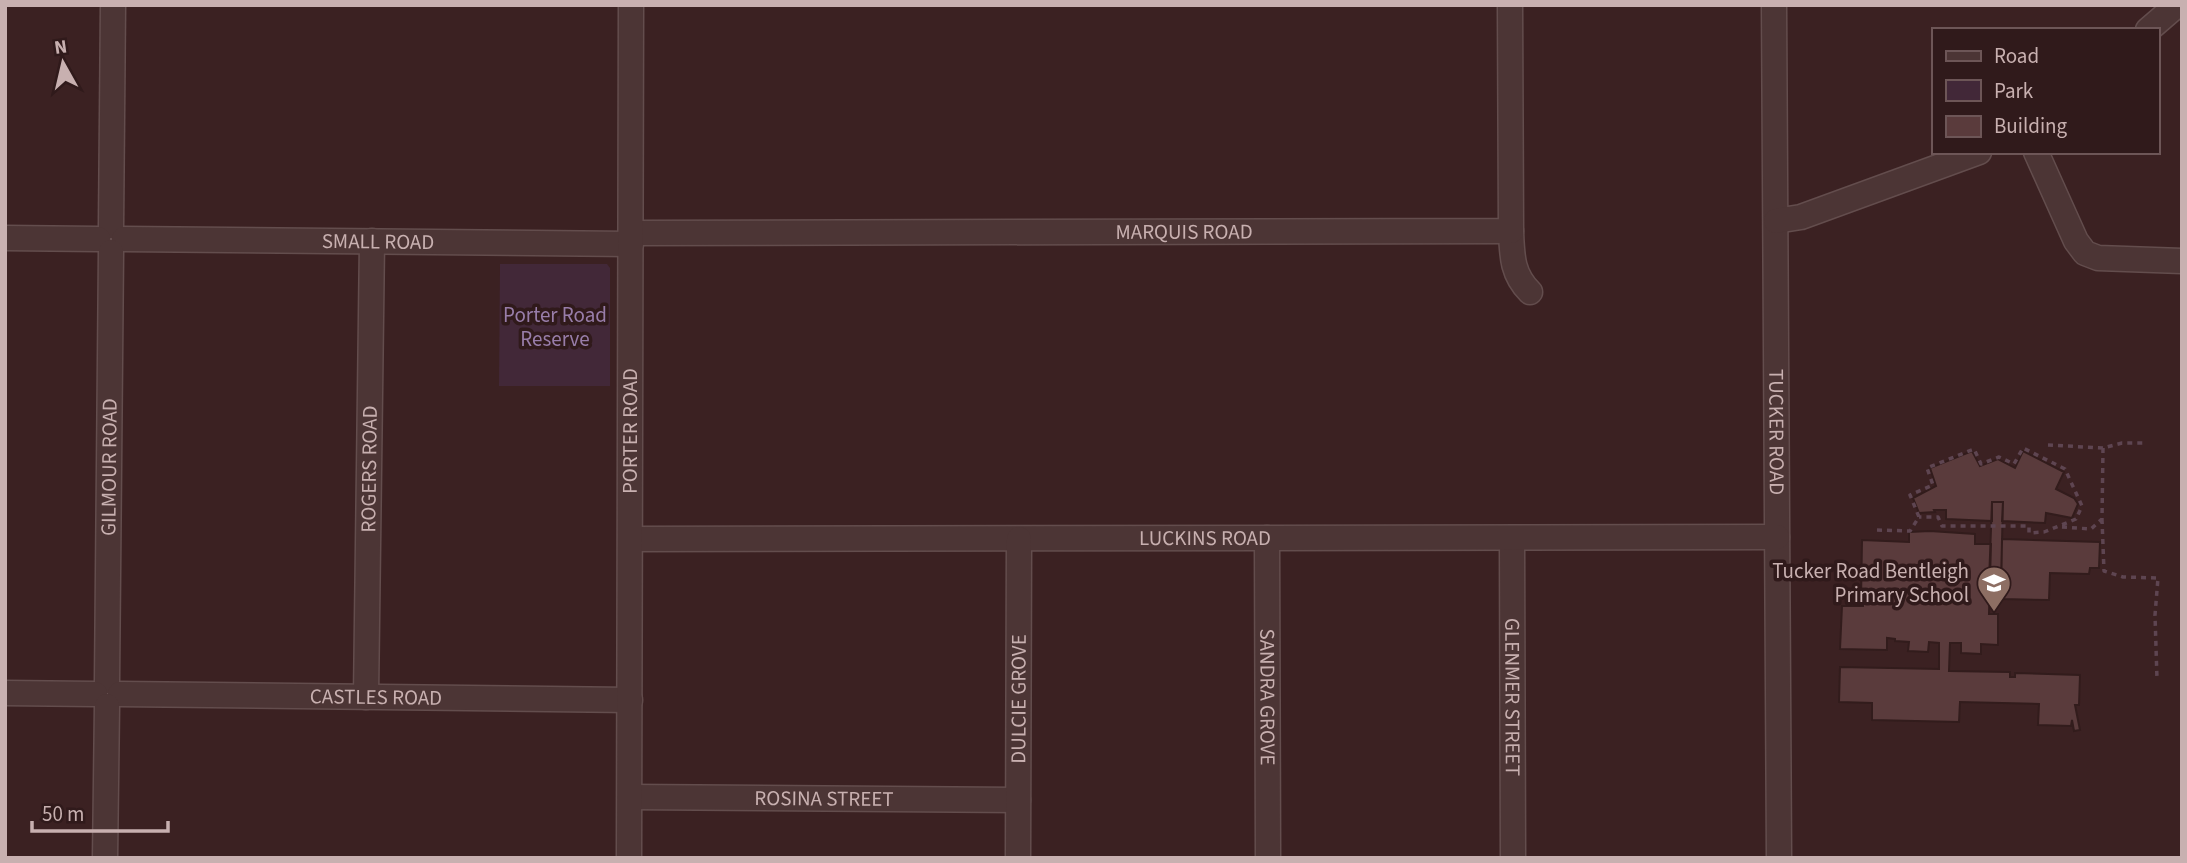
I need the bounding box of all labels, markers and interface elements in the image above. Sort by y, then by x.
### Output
north arrow [28,28,98,98]
legend [1932,28,2159,154]
text: N [53,33,69,62]
text: Road [1994,41,2039,71]
text: Park [1994,76,2034,106]
text: Building [1994,111,2068,141]
street label: MARQUIS ROAD [1115,217,1253,247]
street label: SMALL ROAD [322,226,434,257]
park label: Porter Road Reserve [503,300,607,354]
street label: PORTER ROAD [615,368,645,494]
street label: TUCKER ROAD [1761,369,1792,495]
street label: GILMOUR ROAD [93,398,125,536]
street label: ROGERS ROAD [353,405,385,533]
street label: LUCKINS ROAD [1139,523,1271,553]
place label: Tucker Road Bentleigh Primary School [1772,556,1969,610]
school or university icon: Tucker Road Bentleigh Primary School [1975,564,2013,613]
street label: GLENMER STREET [1497,618,1528,776]
street label: SANDRA GROVE [1252,628,1283,766]
street label: DULCIE GROVE [1003,634,1034,764]
street label: CASTLES ROAD [310,681,442,713]
street label: ROSINA STREET [754,783,894,814]
scale bar [32,790,168,834]
text: 50 m [42,799,84,829]

